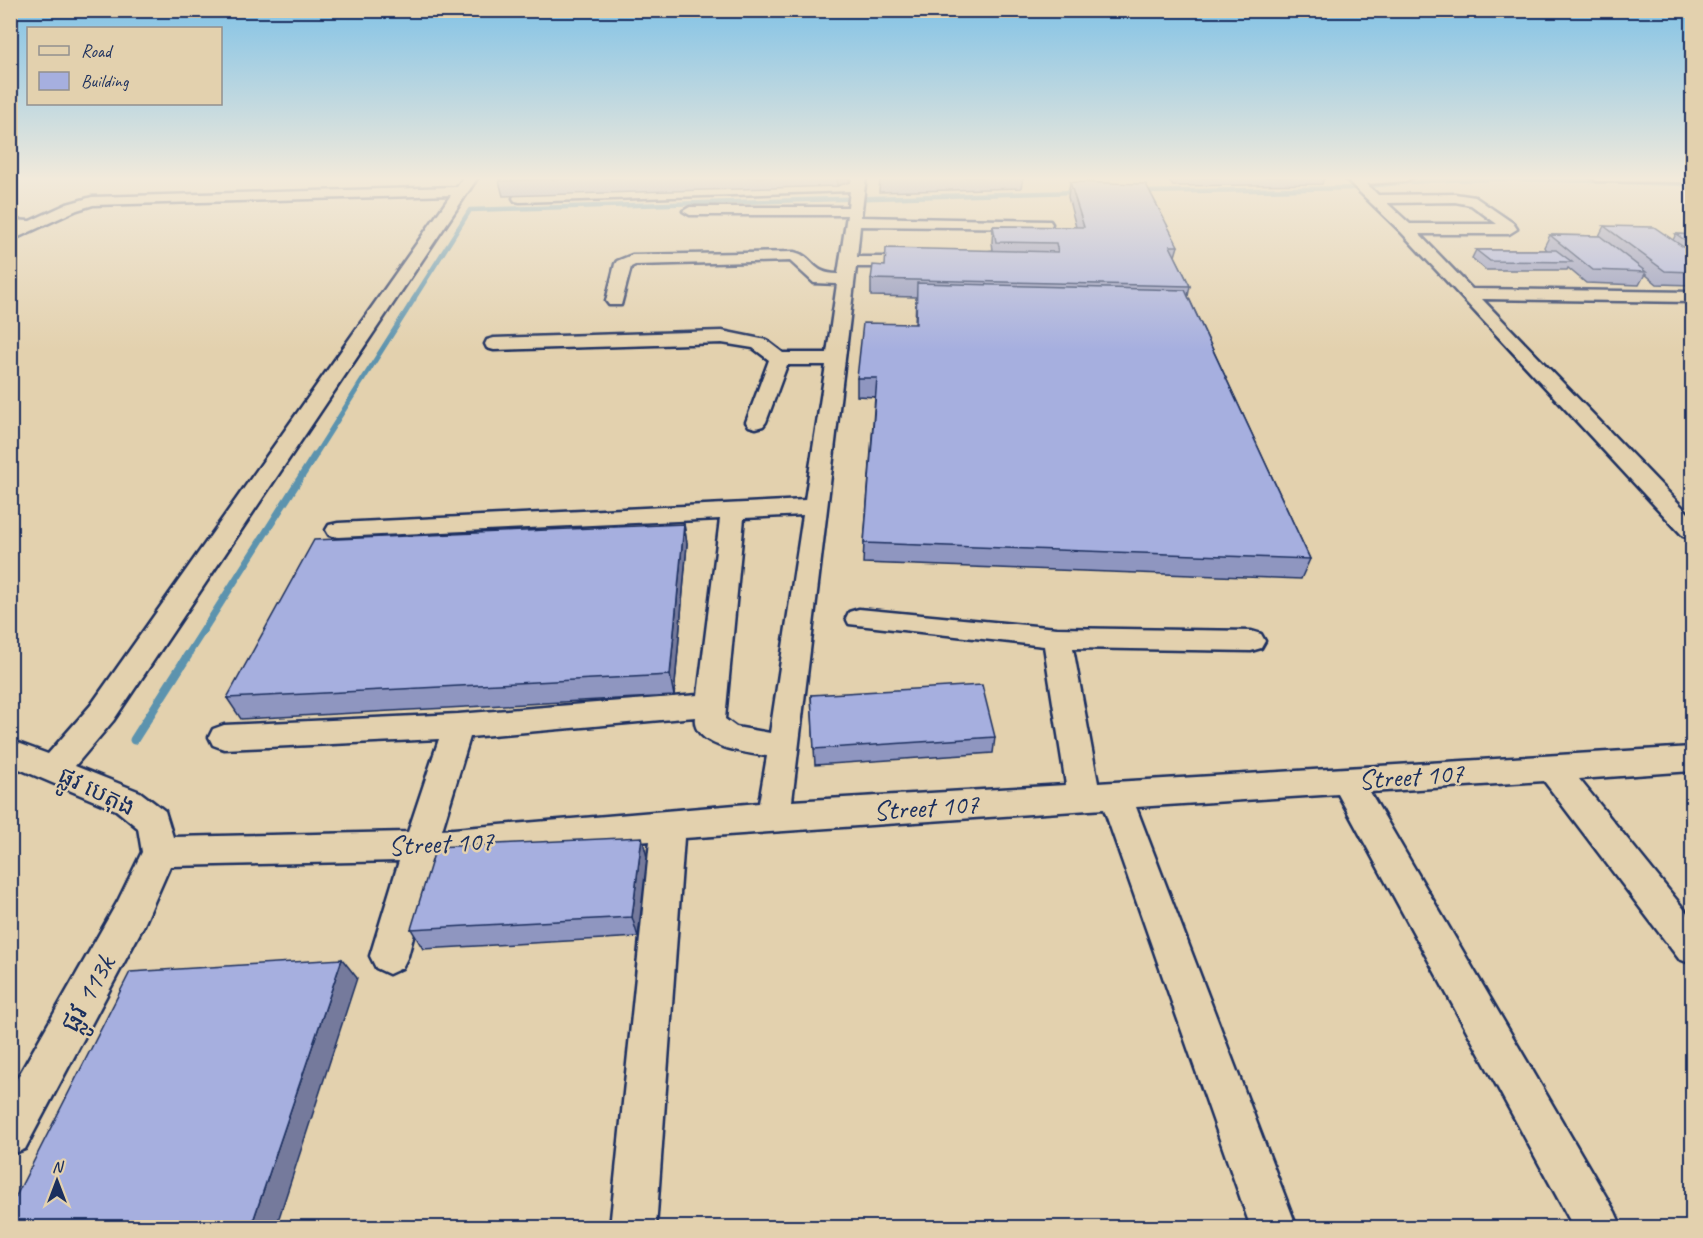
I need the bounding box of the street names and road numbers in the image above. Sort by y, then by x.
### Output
street label: Street 107 [1357,755,1466,797]
street label: ផ្លូវ បេតុង [51,760,140,829]
street label: Street 107 [872,786,981,828]
street label: Street 107 [387,823,496,863]
street label: ផ្លូវ 113k [52,947,130,1042]

